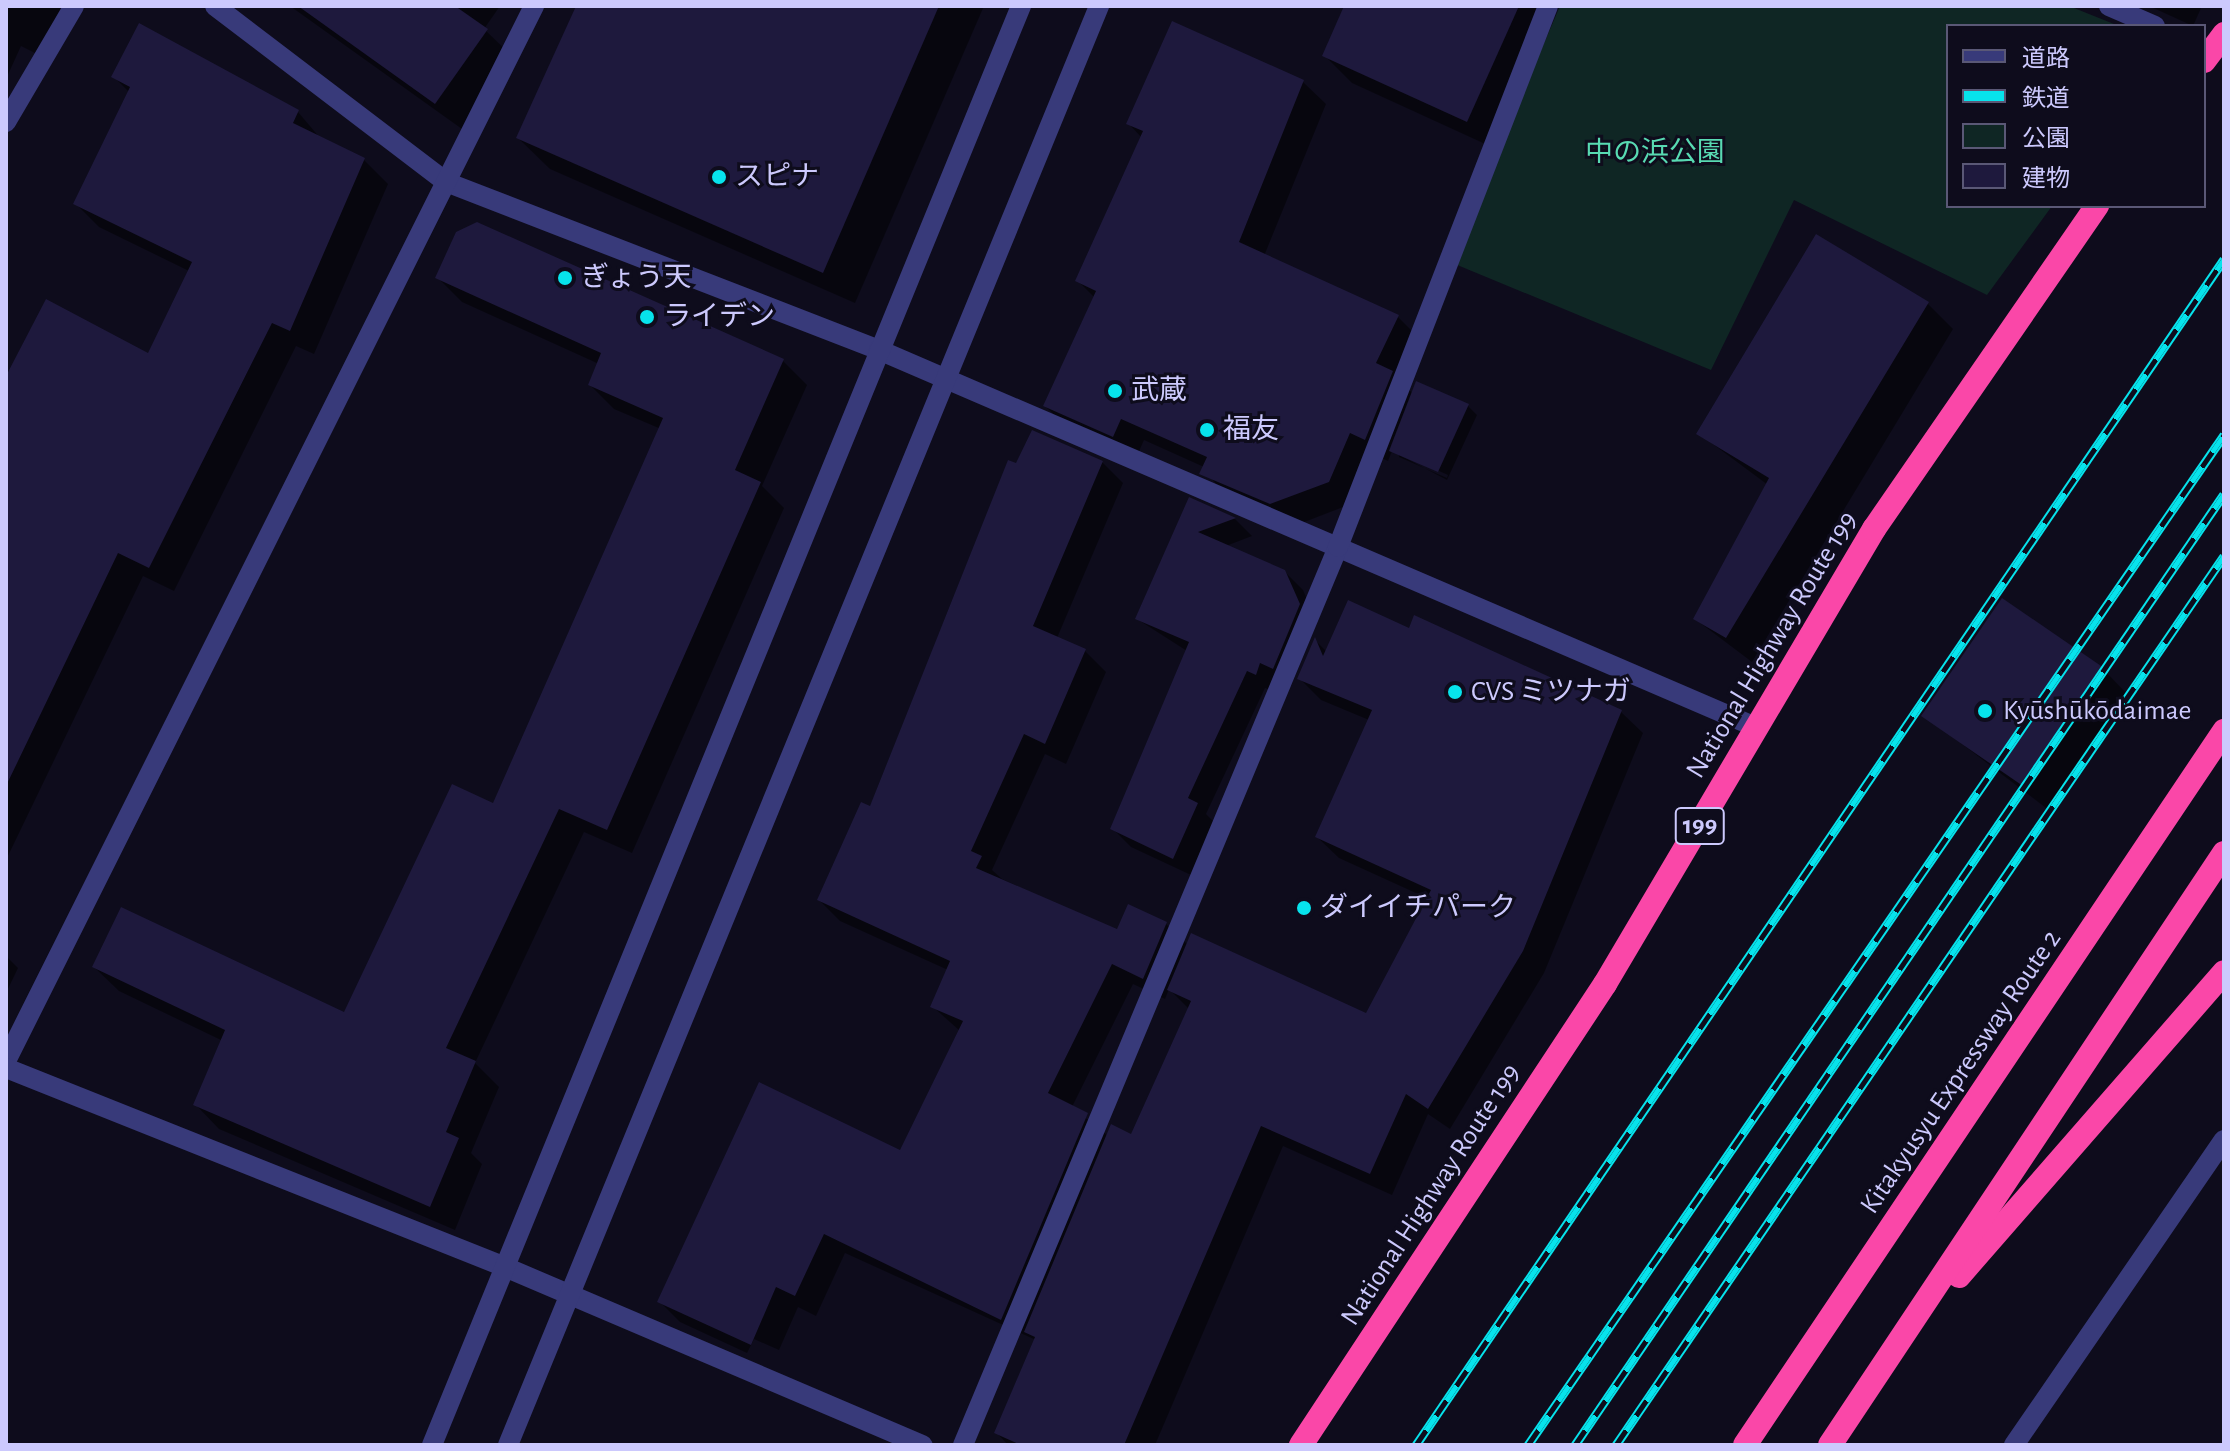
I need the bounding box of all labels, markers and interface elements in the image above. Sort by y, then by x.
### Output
legend [1946,24,2206,208]
text: 道路 [2022,47,2070,71]
text: 鉄道 [2022,87,2070,111]
text: 公園 [2022,127,2070,151]
park label: 中の浜公園 [1585,136,1725,170]
place label: スピナ [735,160,819,194]
text: 建物 [2022,167,2070,191]
marker: スピナ [710,168,728,186]
place label: ぎょう天 [581,261,693,295]
marker: ぎょう天 [556,269,574,287]
place label: ライデン [663,300,775,334]
marker: ライデン [638,308,656,326]
place label: 武蔵 [1131,374,1187,408]
marker: 武蔵 [1106,382,1124,400]
place label: 福友 [1223,413,1279,447]
marker: 福友 [1198,421,1216,439]
street label: National Highway Route 199 [1679,505,1865,785]
place label: CVS ミツナガ [1471,675,1631,709]
marker: CVS ミツナガ [1446,683,1464,701]
place label: Kyūshūkōdaimae [2003,694,2191,728]
marker: Kyūshūkōdaimae [1974,700,1996,722]
road number: 199 [1674,804,1726,848]
place label: ダイイチパーク [1320,891,1516,925]
marker: ダイイチパーク [1295,899,1313,917]
street label: Kitakyusyu Expressway Route 2 [1853,924,2069,1220]
street label: National Highway Route 199 [1334,1058,1528,1332]

